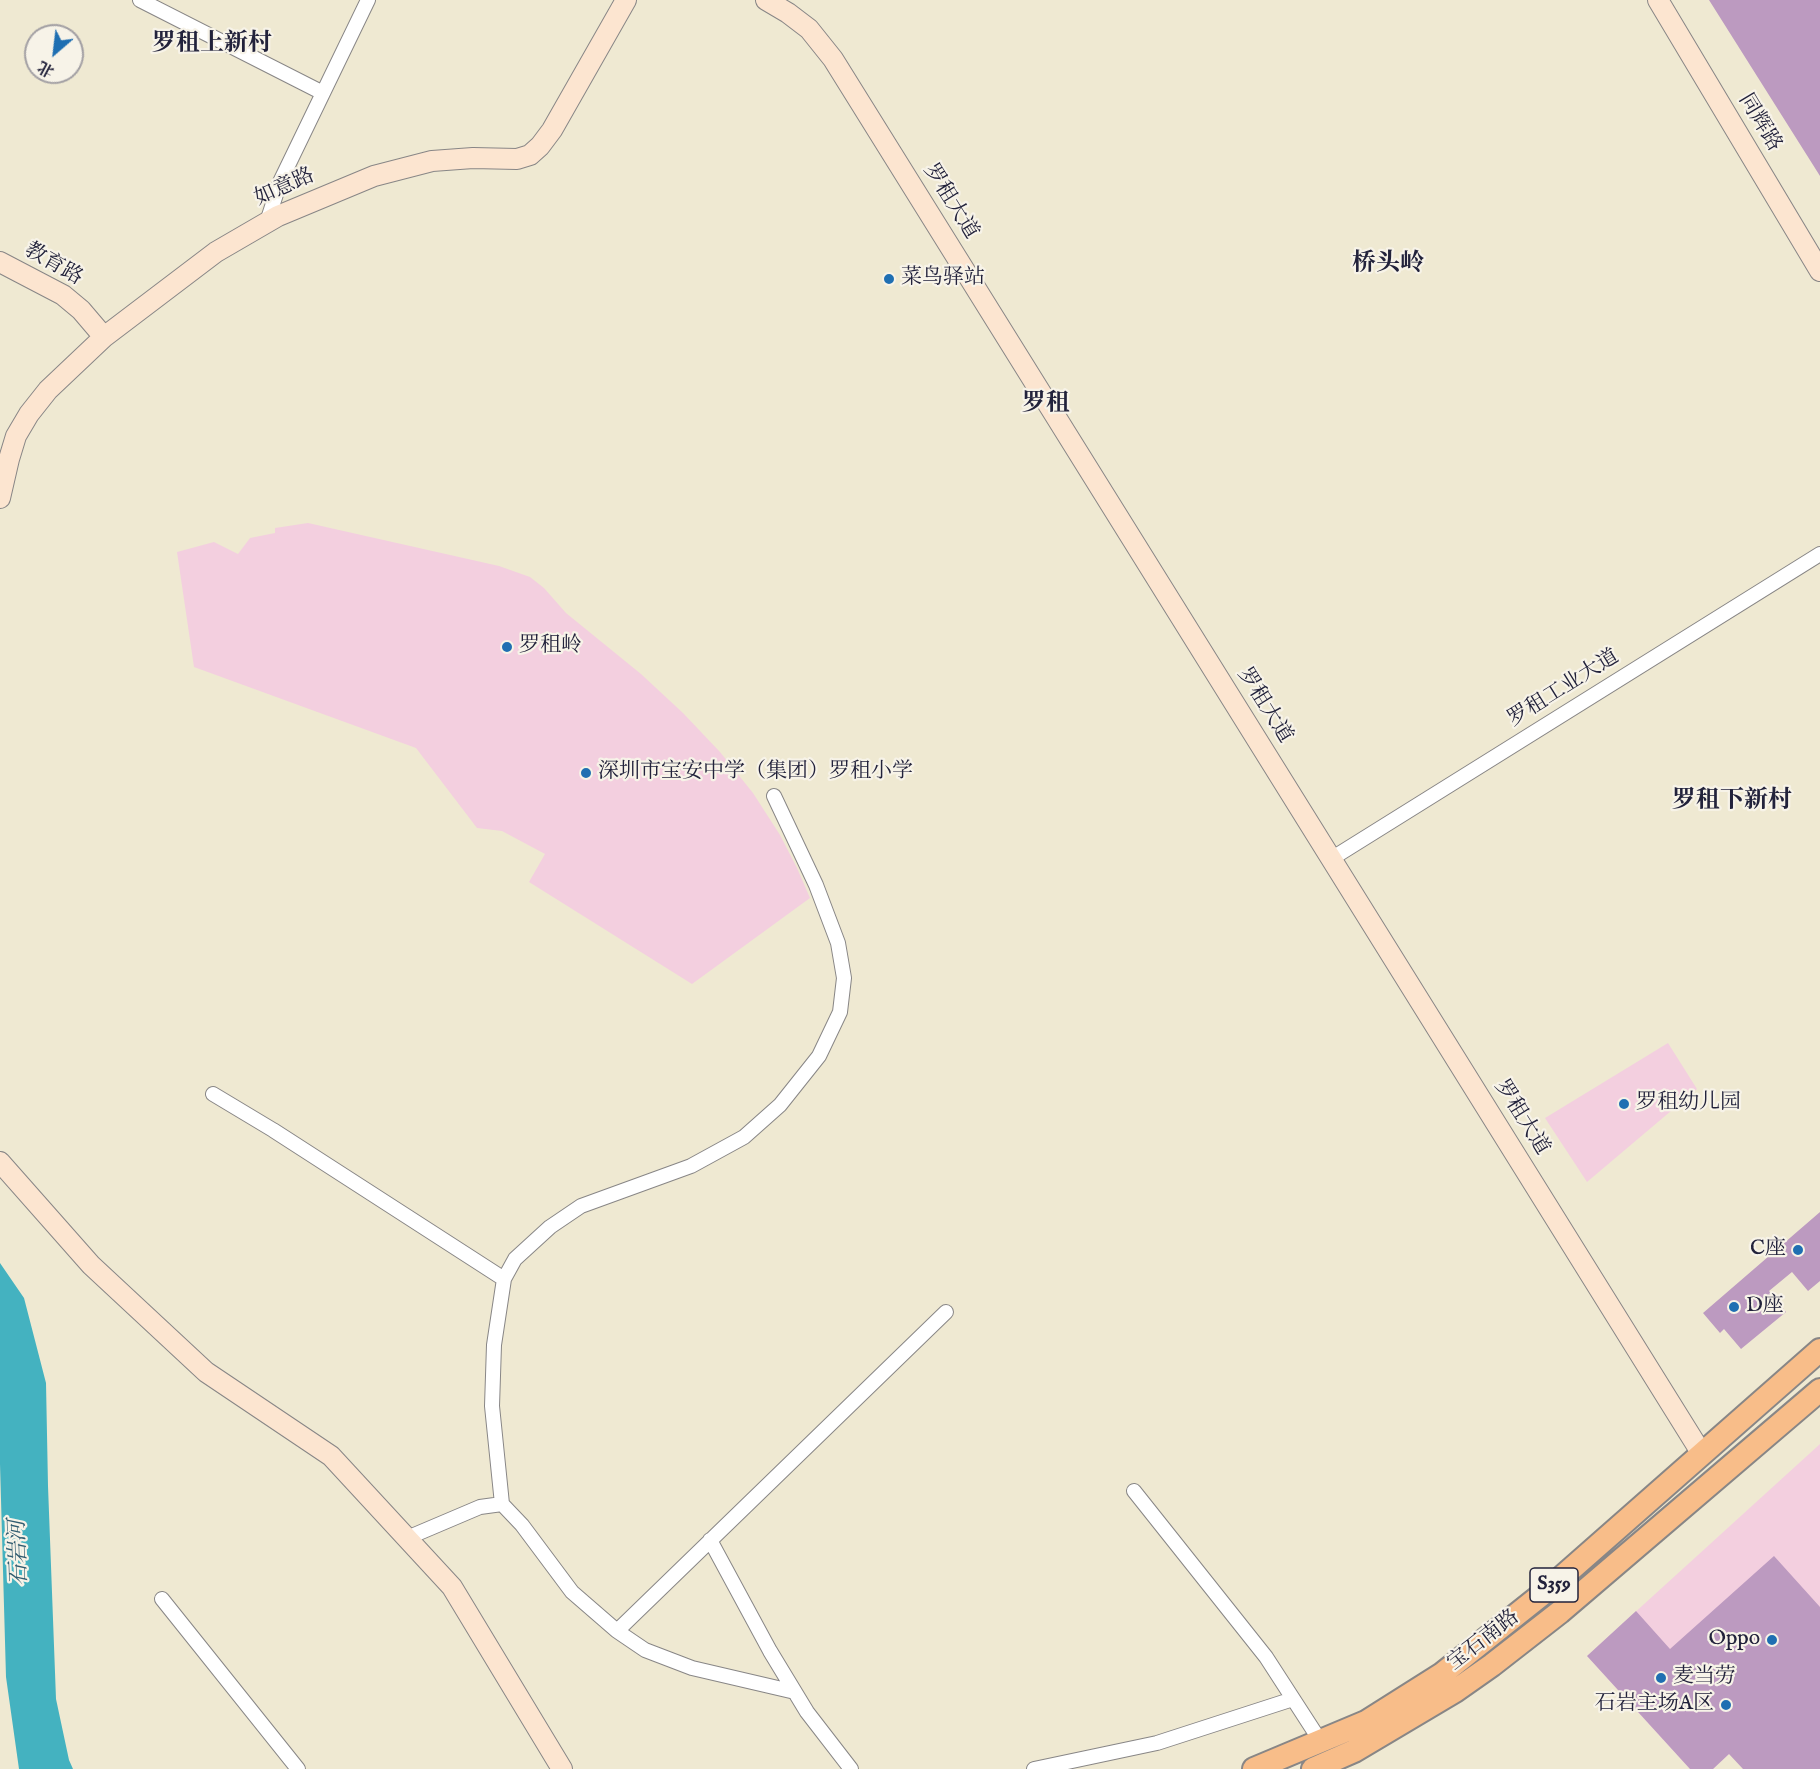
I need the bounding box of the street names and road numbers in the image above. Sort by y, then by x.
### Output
street label: 同辉路 [1732,90,1786,156]
street label: 罗租大道 [917,160,983,244]
street label: 如意路 [251,164,319,212]
street label: 教育路 [19,238,87,292]
street label: 罗租工业大道 [1504,645,1624,733]
street label: 罗租大道 [1231,664,1297,748]
street label: 罗租大道 [1488,1076,1554,1160]
road number: S359 [1530,1568,1578,1602]
street label: 宝石南路 [1443,1605,1525,1677]

